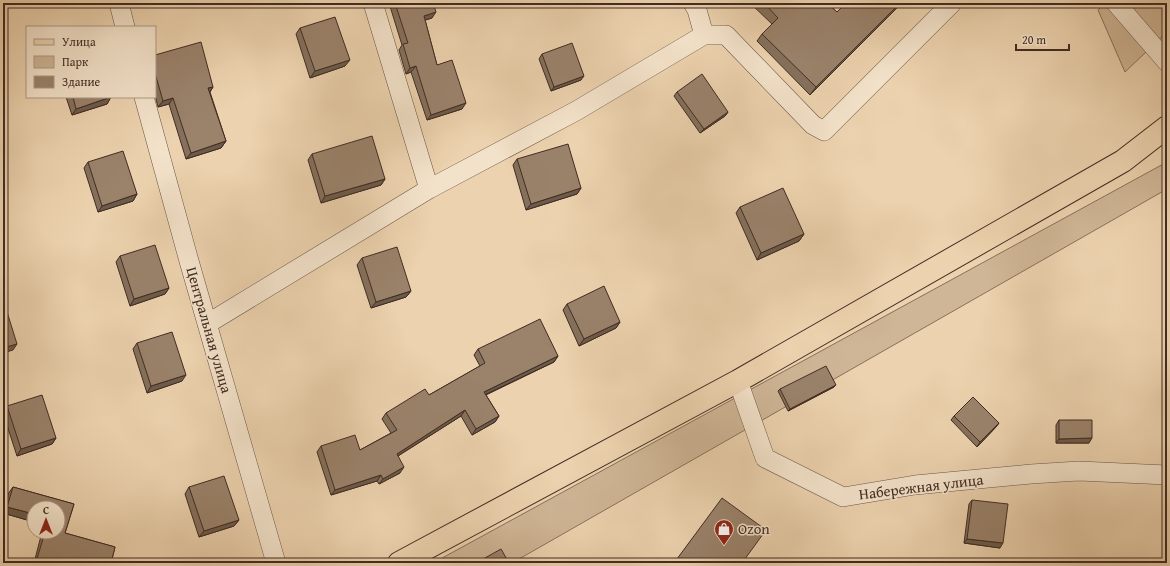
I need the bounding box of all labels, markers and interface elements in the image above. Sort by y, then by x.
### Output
legend [26,26,156,98]
scale bar [1016,26,1069,52]
text: 20 m [1022,31,1046,48]
text: Улица [62,33,96,50]
text: Парк [62,53,89,70]
text: Здание [62,73,101,90]
street label: Центральная улица [181,264,238,396]
street label: Набережная улица [858,468,985,505]
north arrow [26,500,66,540]
text: С [43,502,49,518]
shop icon: Ozon [713,518,735,546]
place label: Ozon [738,518,770,539]

